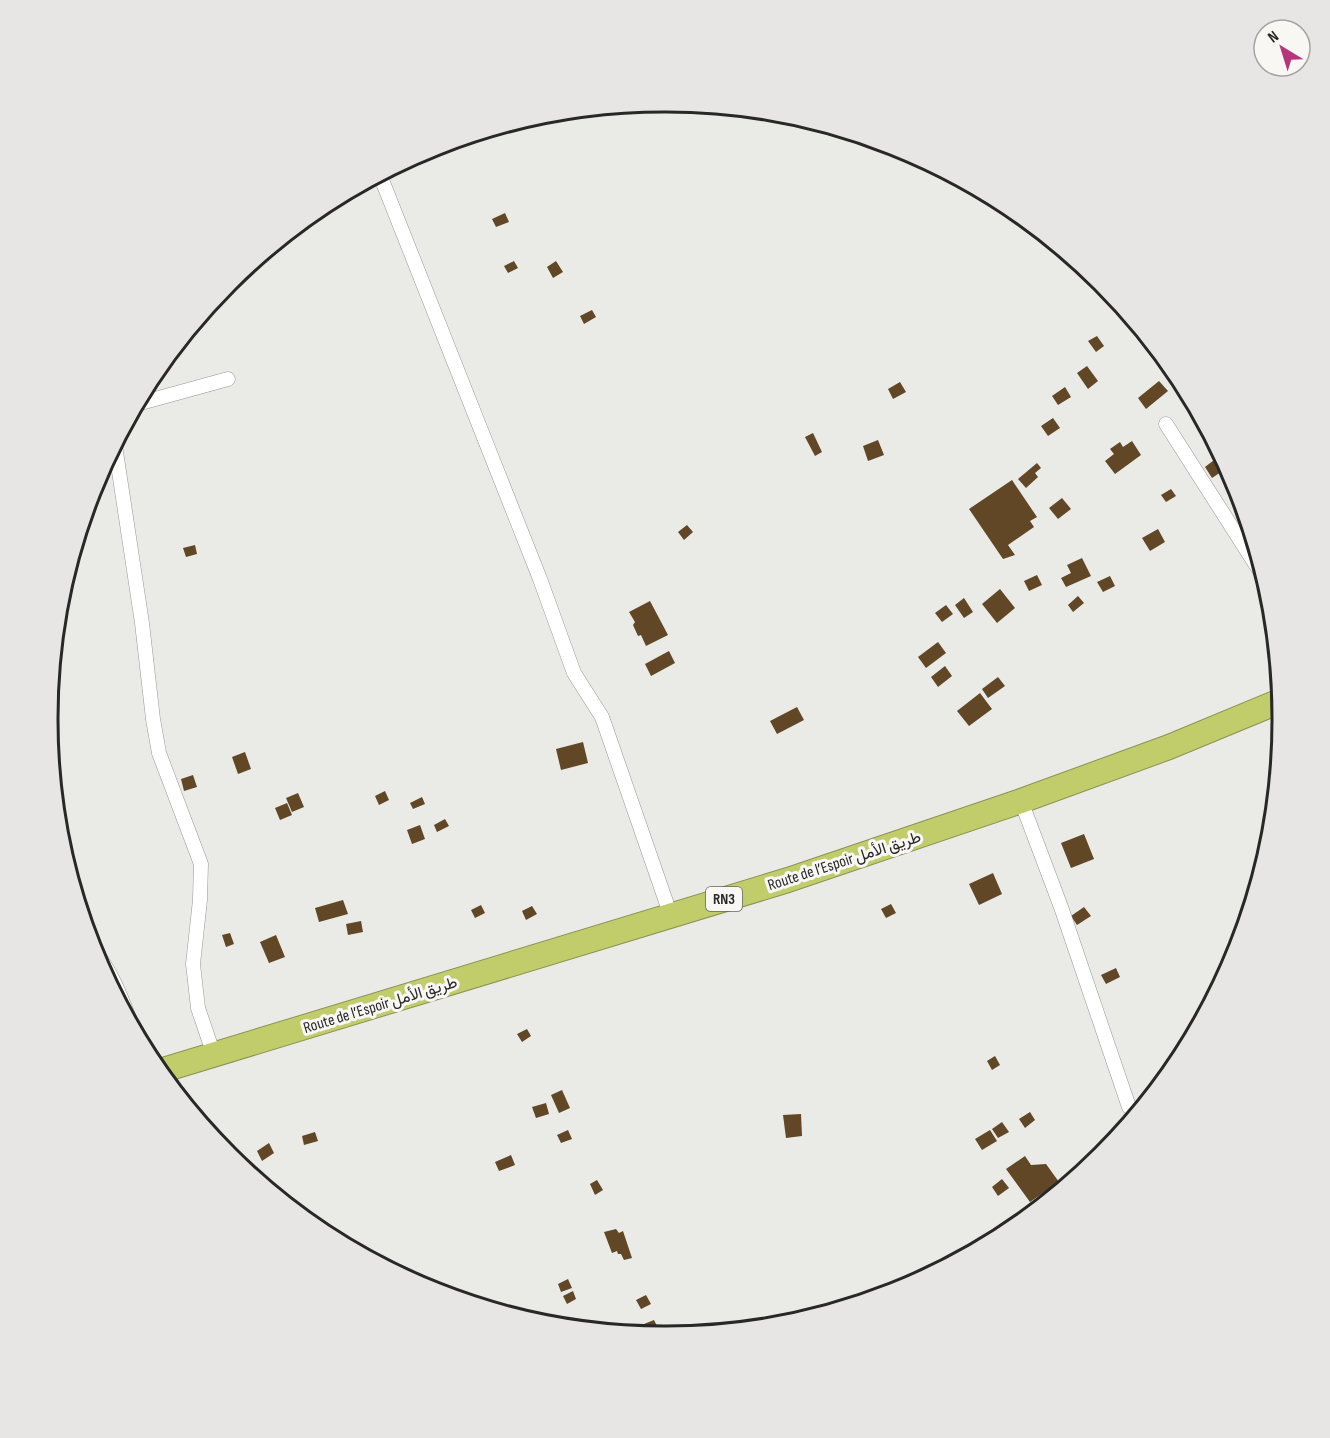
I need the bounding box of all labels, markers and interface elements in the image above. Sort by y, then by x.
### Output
north arrow [1252,18,1312,78]
text: N [1264,27,1283,47]
street label: Route de l’Espoir طريق الأمل [765,828,924,895]
road number: RN3 [706,887,742,911]
street label: Route de l’Espoir طريق الأمل [301,973,460,1038]

